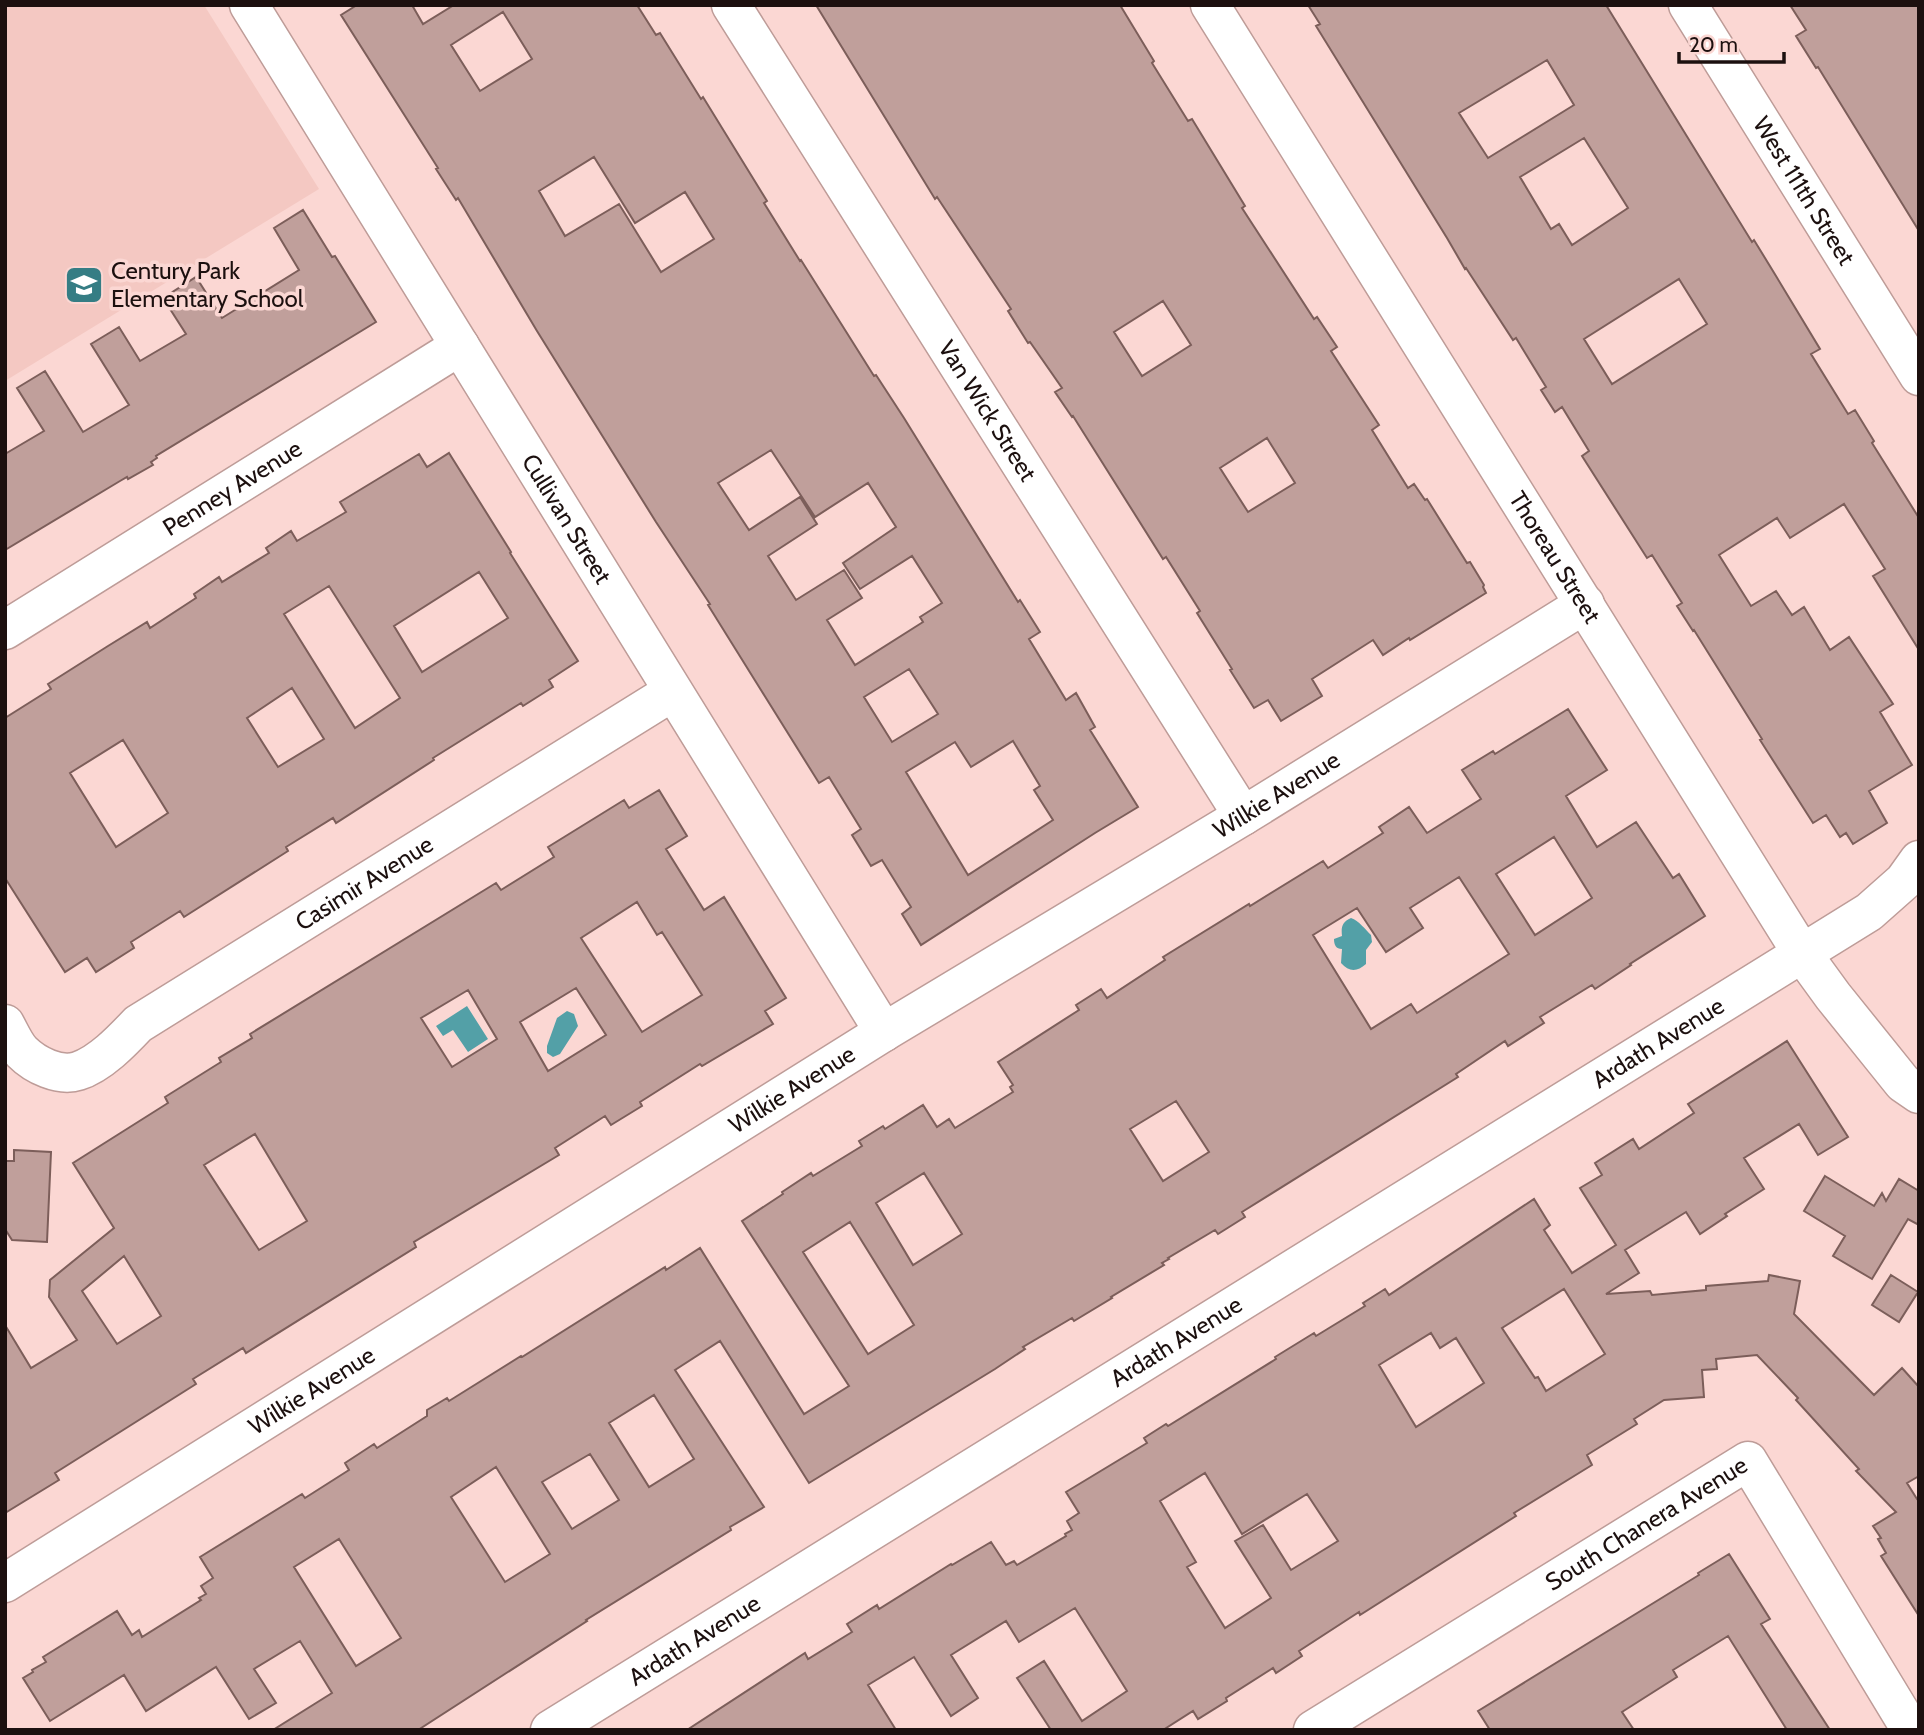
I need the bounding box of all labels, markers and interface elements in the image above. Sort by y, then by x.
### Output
scale bar [1679,21,1784,65]
text: 20 m [1689,32,1738,57]
street label: West 111th Street [1747,111,1861,270]
place label: Century Park Elementary School [111,256,304,313]
school or university icon: Century Park Elementary School [63,264,105,306]
street label: Van Wick Street [933,335,1043,486]
street label: Penney Avenue [157,433,307,542]
street label: Cullivan Street [516,448,618,589]
street label: Thoreau Street [1503,486,1607,628]
street label: Wilkie Avenue [1208,745,1345,844]
street label: Casimir Avenue [290,829,438,937]
street label: Ardath Avenue [1587,991,1729,1094]
street label: Wilkie Avenue [724,1039,860,1139]
street label: Ardath Avenue [1105,1289,1247,1393]
street label: Wilkie Avenue [243,1340,380,1441]
street label: South Chanera Avenue [1540,1450,1752,1597]
street label: Ardath Avenue [623,1588,765,1692]

